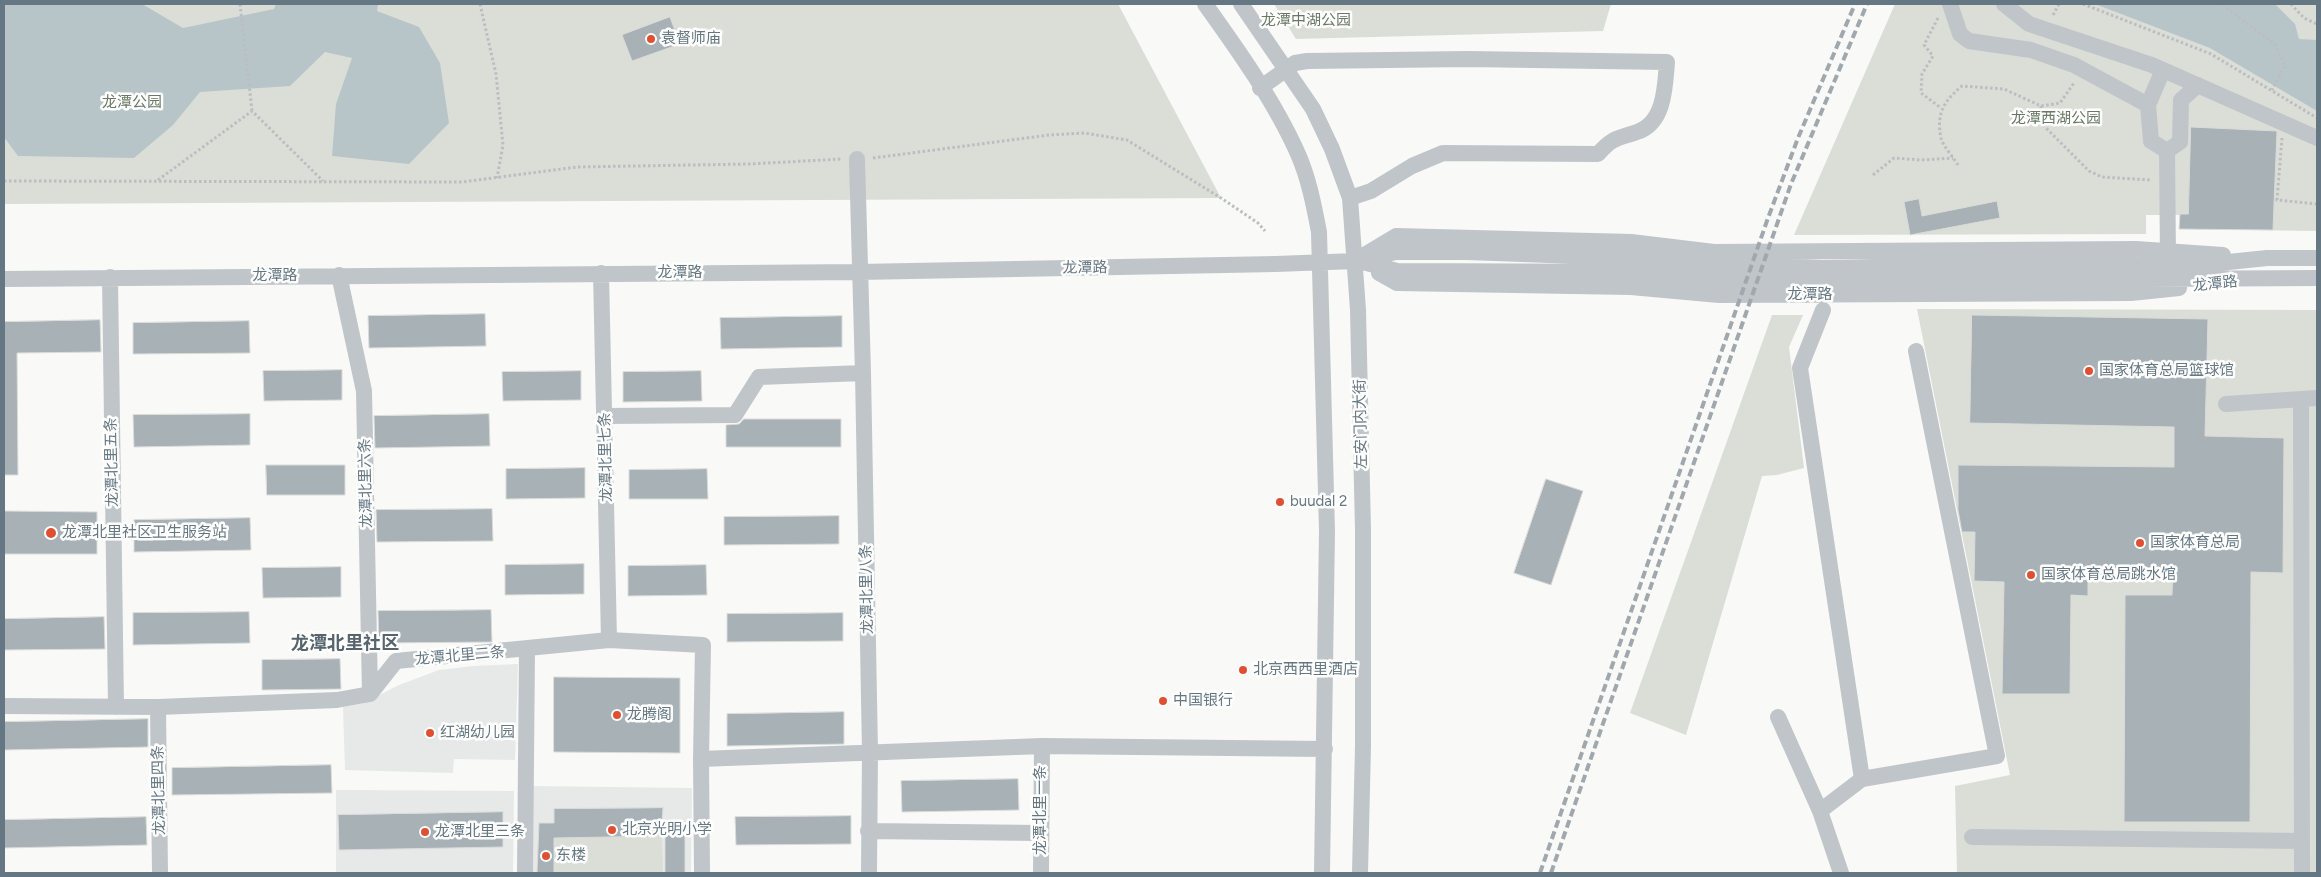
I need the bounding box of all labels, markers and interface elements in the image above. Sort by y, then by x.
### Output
park label: 龙潭中湖公园 [1261,12,1351,30]
place label: 袁督师庙 [661,30,721,48]
marker: 袁督师庙 [645,33,657,45]
park label: 龙潭公园 [102,94,162,112]
park label: 龙潭西湖公园 [2011,110,2101,128]
street label: 龙潭路 [1062,259,1108,277]
street label: 龙潭路 [658,264,702,282]
street label: 龙潭路 [253,267,297,285]
street label: 龙潭路 [2192,273,2238,295]
street label: 龙潭路 [1788,286,1832,304]
place label: 国家体育总局篮球馆 [2099,362,2234,380]
marker: 国家体育总局篮球馆 [2083,365,2095,377]
street label: 左安门内大街 [1351,379,1371,469]
street label: 龙潭北里七条 [596,412,616,502]
street label: 龙潭北里五条 [102,417,122,507]
street label: 龙潭北里六条 [356,438,376,528]
place label: buudal 2 [1290,493,1347,511]
marker: buudal 2 [1274,496,1286,508]
place label: 龙潭北里社区卫生服务站 [62,524,227,542]
marker: 龙潭北里社区卫生服务站 [44,526,58,540]
place label: 国家体育总局 [2150,534,2240,552]
marker: 国家体育总局 [2134,537,2146,549]
street label: 龙潭北里八条 [857,544,877,634]
place label: 国家体育总局跳水馆 [2041,566,2176,584]
marker: 国家体育总局跳水馆 [2025,569,2037,581]
district label: 龙潭北里社区 [291,633,399,655]
street label: 龙潭北里二条 [414,643,506,669]
place label: 北京西西里酒店 [1253,661,1358,679]
marker: 北京西西里酒店 [1237,664,1249,676]
place label: 中国银行 [1173,692,1233,710]
marker: 中国银行 [1157,695,1169,707]
place label: 龙腾阁 [627,706,672,724]
marker: 龙腾阁 [611,709,623,721]
place label: 红湖幼儿园 [440,724,515,742]
marker: 红湖幼儿园 [424,727,436,739]
street label: 龙潭北里四条 [149,745,169,835]
street label: 龙潭北里一条 [1032,765,1050,855]
place label: 北京光明小学 [622,821,712,839]
place label: 龙潭北里三条 [435,823,525,841]
marker: 北京光明小学 [606,824,618,836]
marker: 龙潭北里三条 [419,826,431,838]
place label: 东楼 [556,847,586,865]
marker: 东楼 [540,850,552,862]

